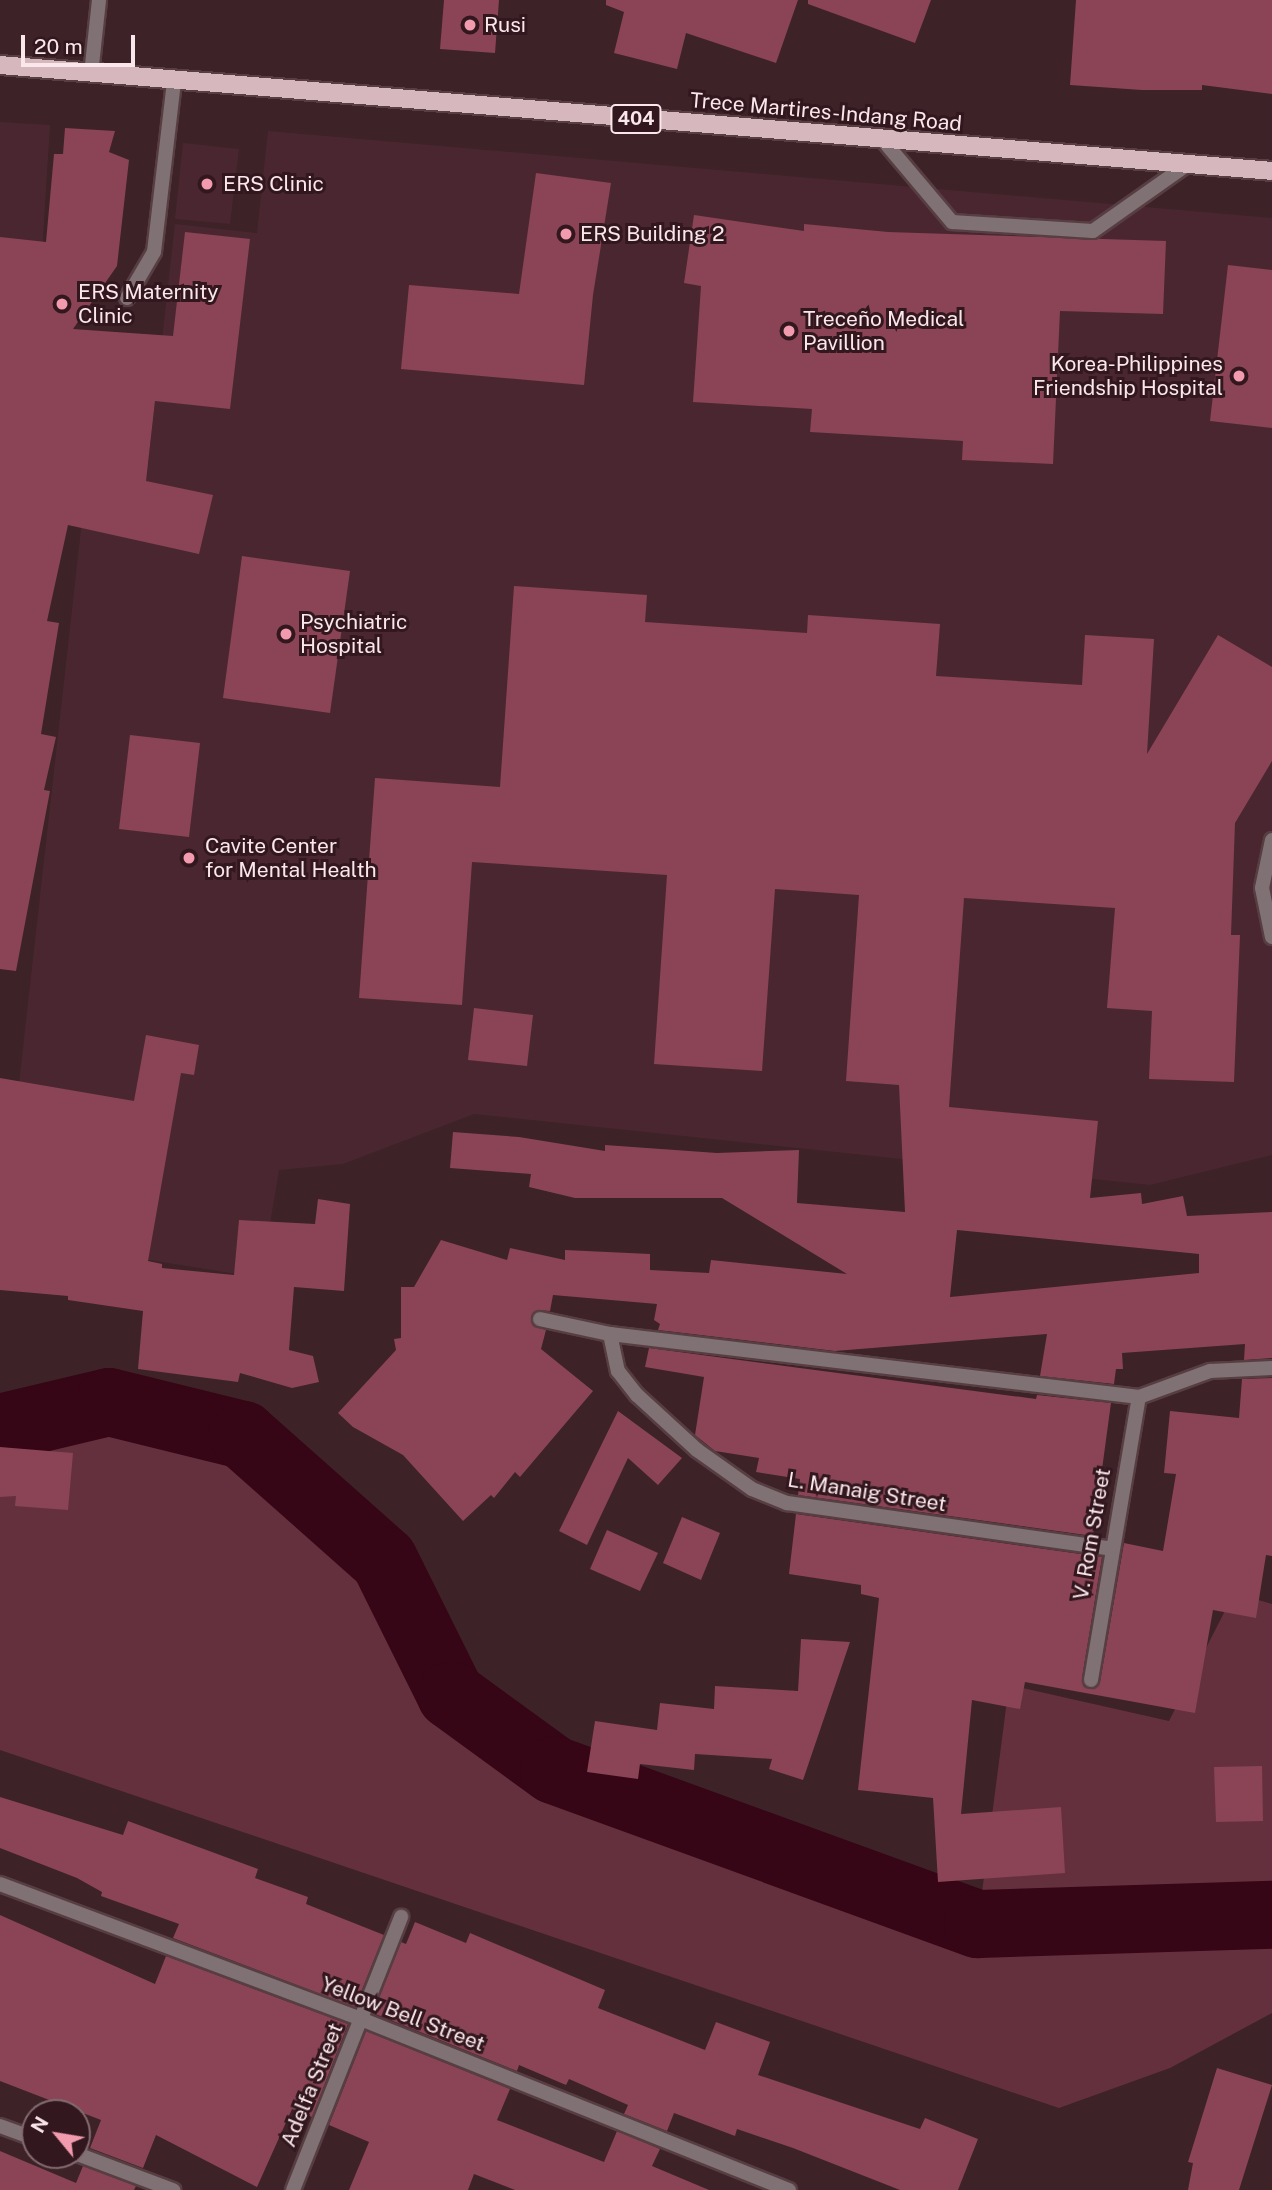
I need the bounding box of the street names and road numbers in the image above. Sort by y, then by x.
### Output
street label: Trece Martires-Indang Road [689,88,963,136]
road number: 404 [610,104,662,134]
street label: V. Rom Street [1068,1466,1116,1602]
street label: L. Manaig Street [786,1467,948,1517]
street label: Yellow Bell Street [318,1971,488,2057]
street label: Adelfa Street [276,2019,348,2151]

